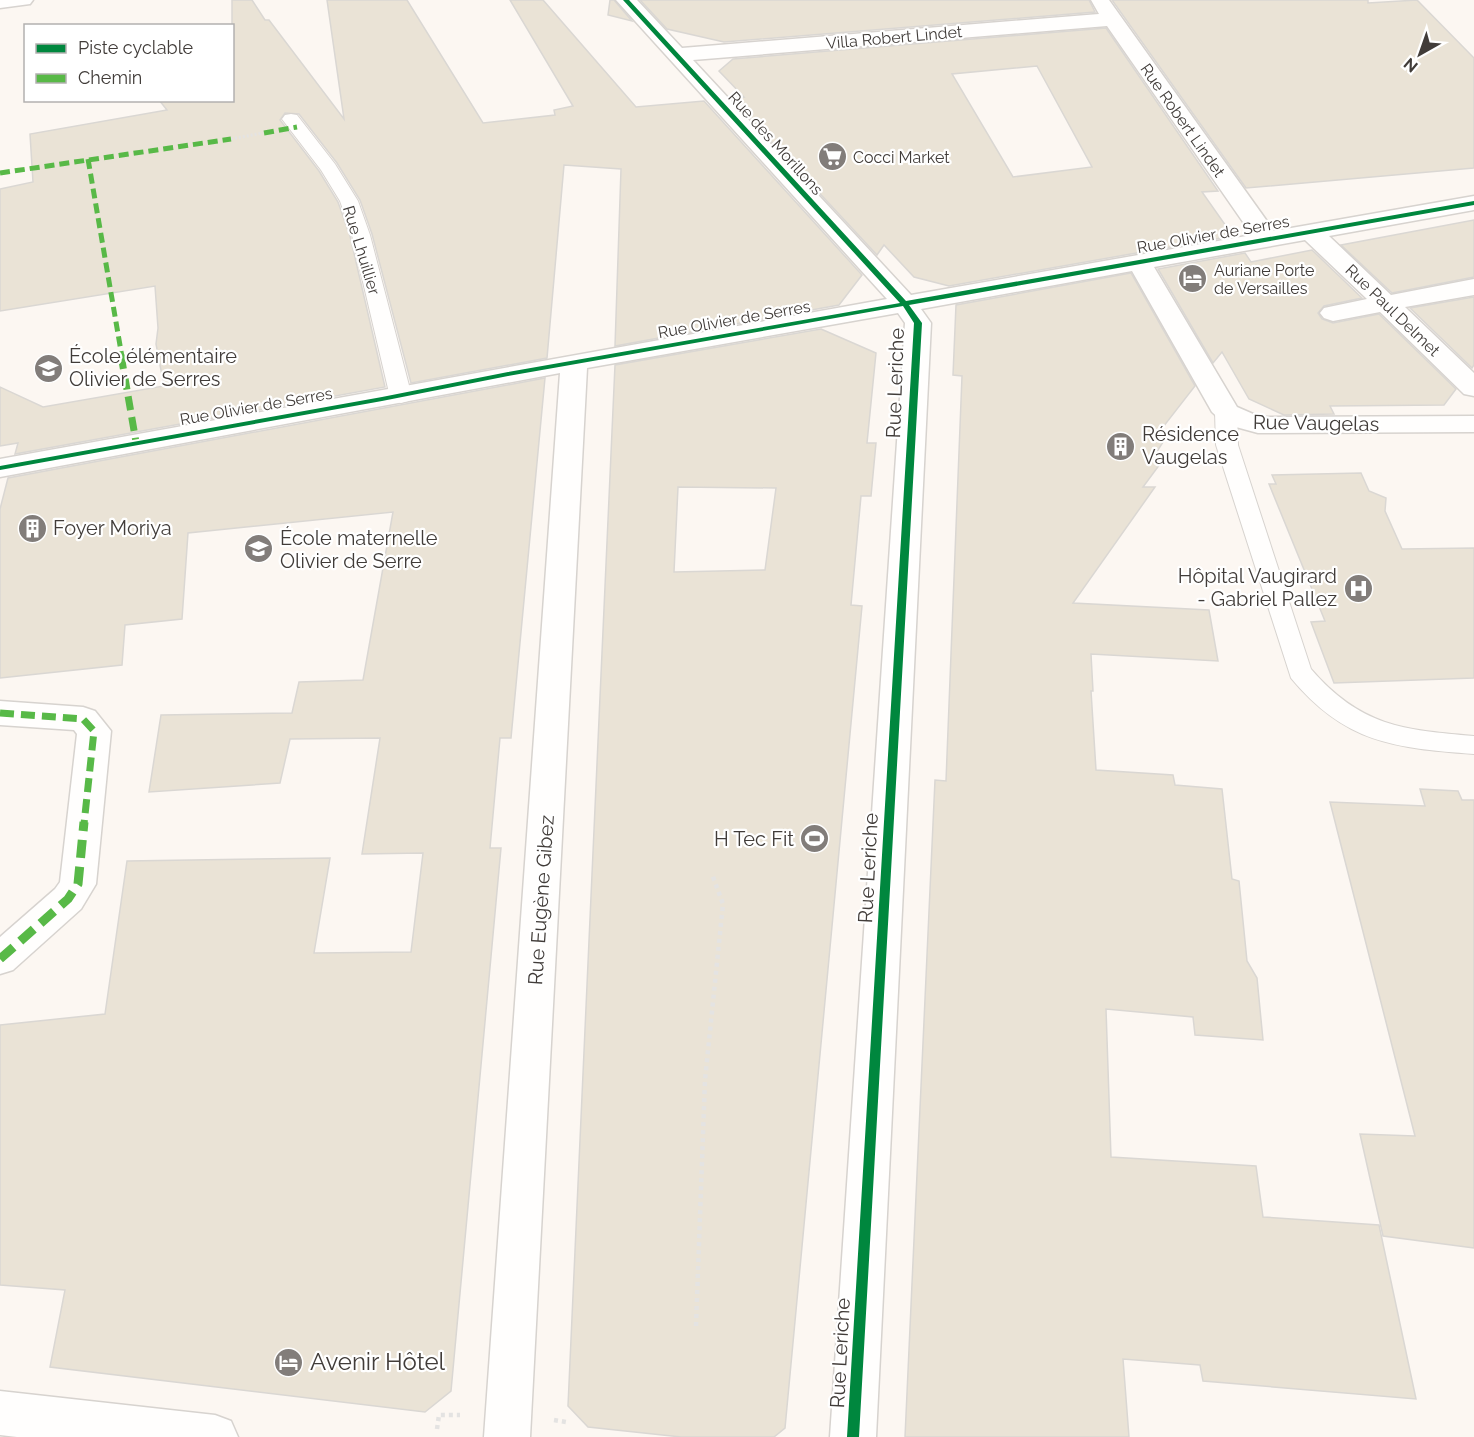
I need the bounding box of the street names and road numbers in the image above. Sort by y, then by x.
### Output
street label: Villa Robert Lindet [825,22,964,53]
street label: Rue Robert Lindet [1136,60,1229,181]
street label: Rue des Morillons [724,88,827,199]
street label: Rue Lhuillier [339,203,384,297]
street label: Rue Olivier de Serres [1135,212,1291,257]
street label: Rue Paul Delmet [1341,260,1444,361]
street label: Rue Olivier de Serres [656,297,812,342]
street label: Rue Leriche [881,327,909,439]
street label: Rue Olivier de Serres [178,384,334,429]
street label: Rue Vaugelas [1253,410,1379,436]
street label: Rue Leriche [853,812,883,924]
street label: Rue Eugène Gibez [523,814,559,986]
street label: Rue Leriche [825,1297,855,1409]

